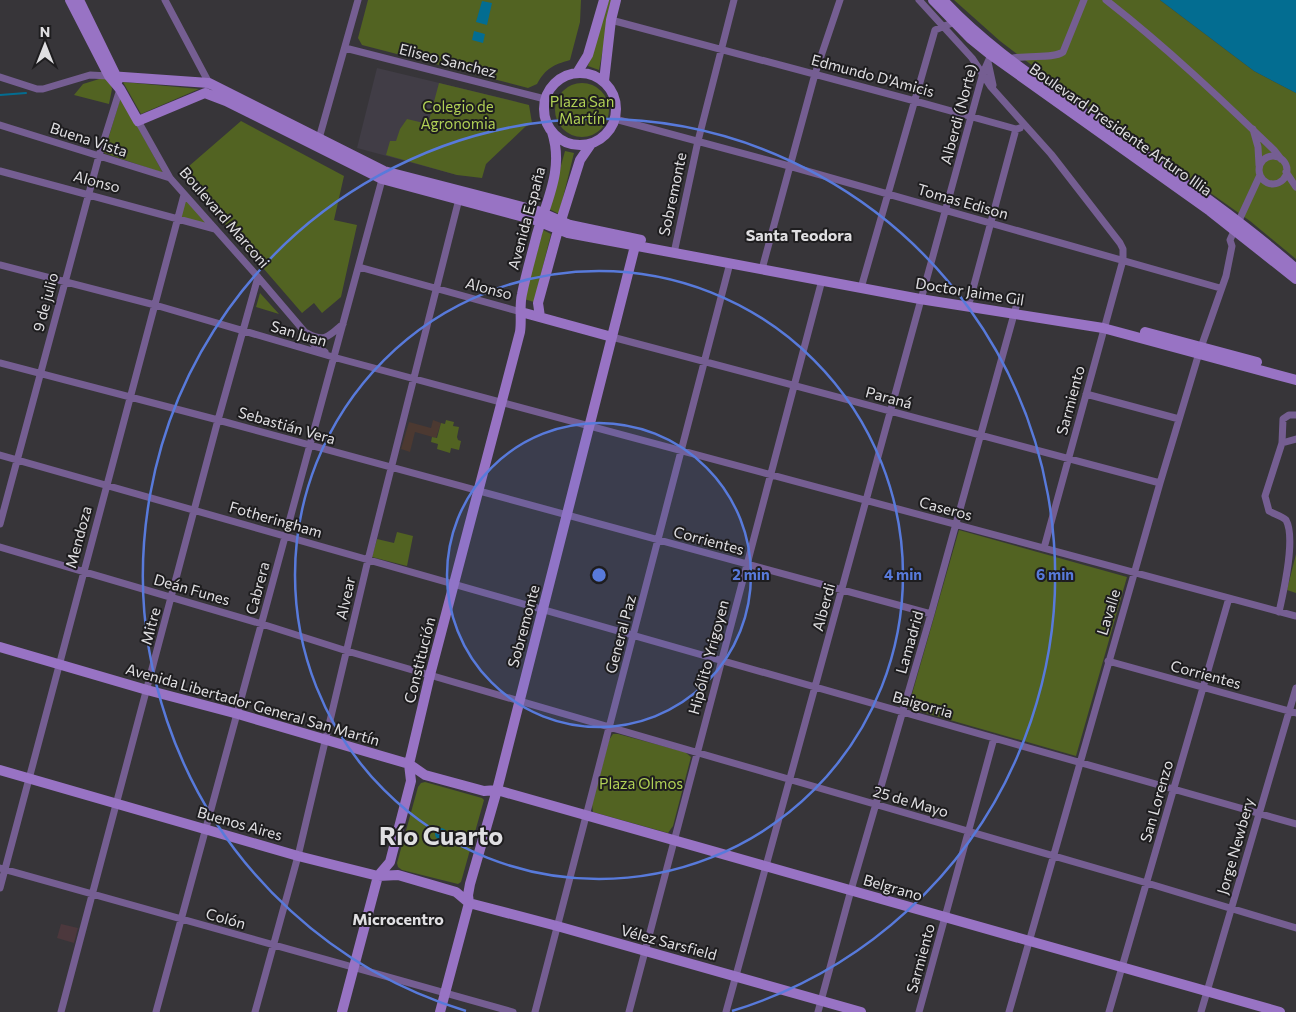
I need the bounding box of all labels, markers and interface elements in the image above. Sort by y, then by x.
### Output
north arrow [20,20,70,70]
text: N [40,23,50,40]
street label: Eliseo Sanchez [397,39,499,81]
street label: Edmundo D'Amicis [809,50,937,100]
street label: Boulevard Presidente Arturo Illia [1026,59,1216,199]
street label: Alberdi (Norte) [936,62,980,166]
park label: Plaza San Martín [550,92,614,127]
park label: Colegio de Agronomia [420,97,496,132]
street label: Buena Vista [48,118,130,160]
street label: Sobremonte [654,151,690,237]
street label: Boulevard Marconi [176,163,274,271]
street label: Avenida España [504,165,548,271]
street label: Alonso [72,166,122,196]
street label: Tomas Edison [915,179,1011,223]
district label: Santa Teodora [746,225,852,244]
street label: 9 de julio [29,271,61,333]
street label: Alonso [464,273,514,303]
street label: Doctor Jaime Gil [914,274,1026,308]
street label: San Juan [269,316,329,350]
street label: Sarmiento [1052,363,1088,437]
street label: Paraná [864,382,914,412]
street label: Sebastián Vera [236,403,338,447]
street label: Caseros [917,492,975,524]
street label: Fotheringham [227,497,325,541]
street label: Mendoza [61,504,95,570]
street label: Corrientes [672,522,746,558]
street label: Cabrera [241,559,273,617]
text: 2 min [732,565,770,583]
text: 4 min [884,565,922,583]
text: 6 min [1036,565,1074,583]
centre of rings [590,566,608,584]
street label: Deán Funes [152,570,232,608]
street label: Alvear [331,575,359,621]
street label: Alberdi [808,581,838,633]
street label: Sobremonte [503,583,543,669]
street label: Lavalle [1092,587,1124,637]
street label: General Paz [601,593,639,675]
street label: Hipólito Yrigoyen [684,598,732,716]
street label: Mitre [136,605,164,647]
street label: Lamadrid [891,608,927,676]
street label: Constitución [400,615,438,705]
street label: Corrientes [1169,656,1243,692]
street label: Avenida Libertador General San Martín [124,659,382,749]
street label: Baigorria [891,687,955,721]
street label: San Lorenzo [1136,758,1176,844]
park label: Plaza Olmos [599,774,683,792]
street label: 25 de Mayo [871,782,951,820]
street label: Jorge Newbery [1213,795,1257,896]
street label: Buenos Aires [195,802,285,844]
district label: Río Cuarto [379,820,503,850]
street label: Belgrano [861,870,925,904]
street label: Colón [204,904,248,932]
district label: Microcentro [352,909,444,928]
street label: Vélez Sarsfield [619,921,719,963]
street label: Sarmiento [902,921,938,995]

